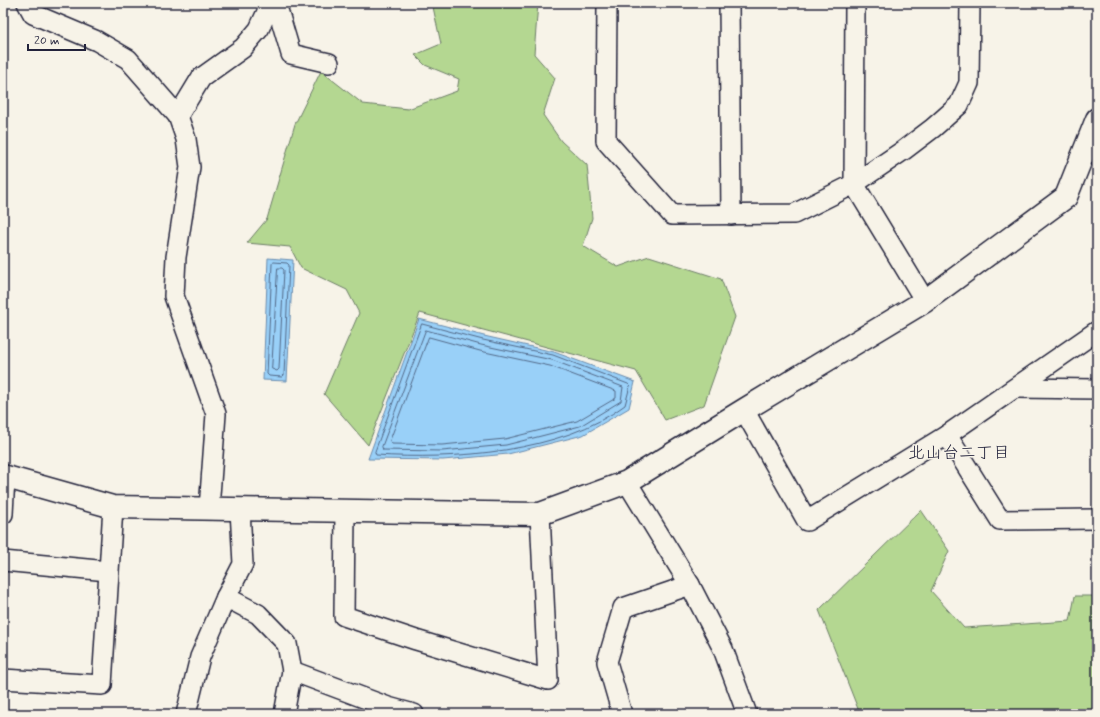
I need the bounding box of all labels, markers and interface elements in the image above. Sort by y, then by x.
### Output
scale bar [28,26,85,52]
text: 20 m [34,33,60,49]
district label: 北山台二丁目 [908,442,1010,464]

